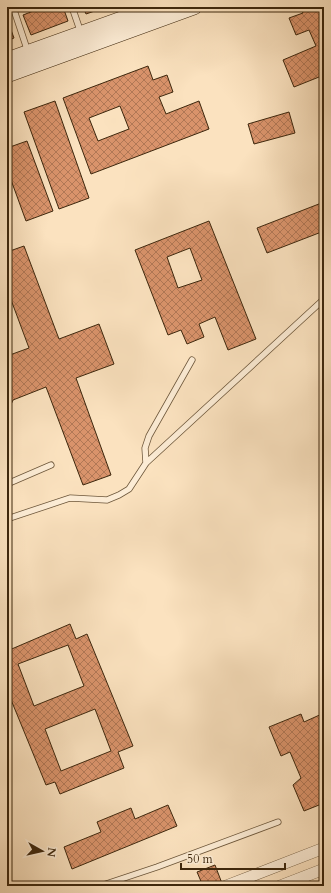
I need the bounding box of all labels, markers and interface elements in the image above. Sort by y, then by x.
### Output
north arrow [22,831,62,871]
scale bar [181,845,285,871]
text: N [43,847,59,859]
text: 50 m [187,851,214,867]

